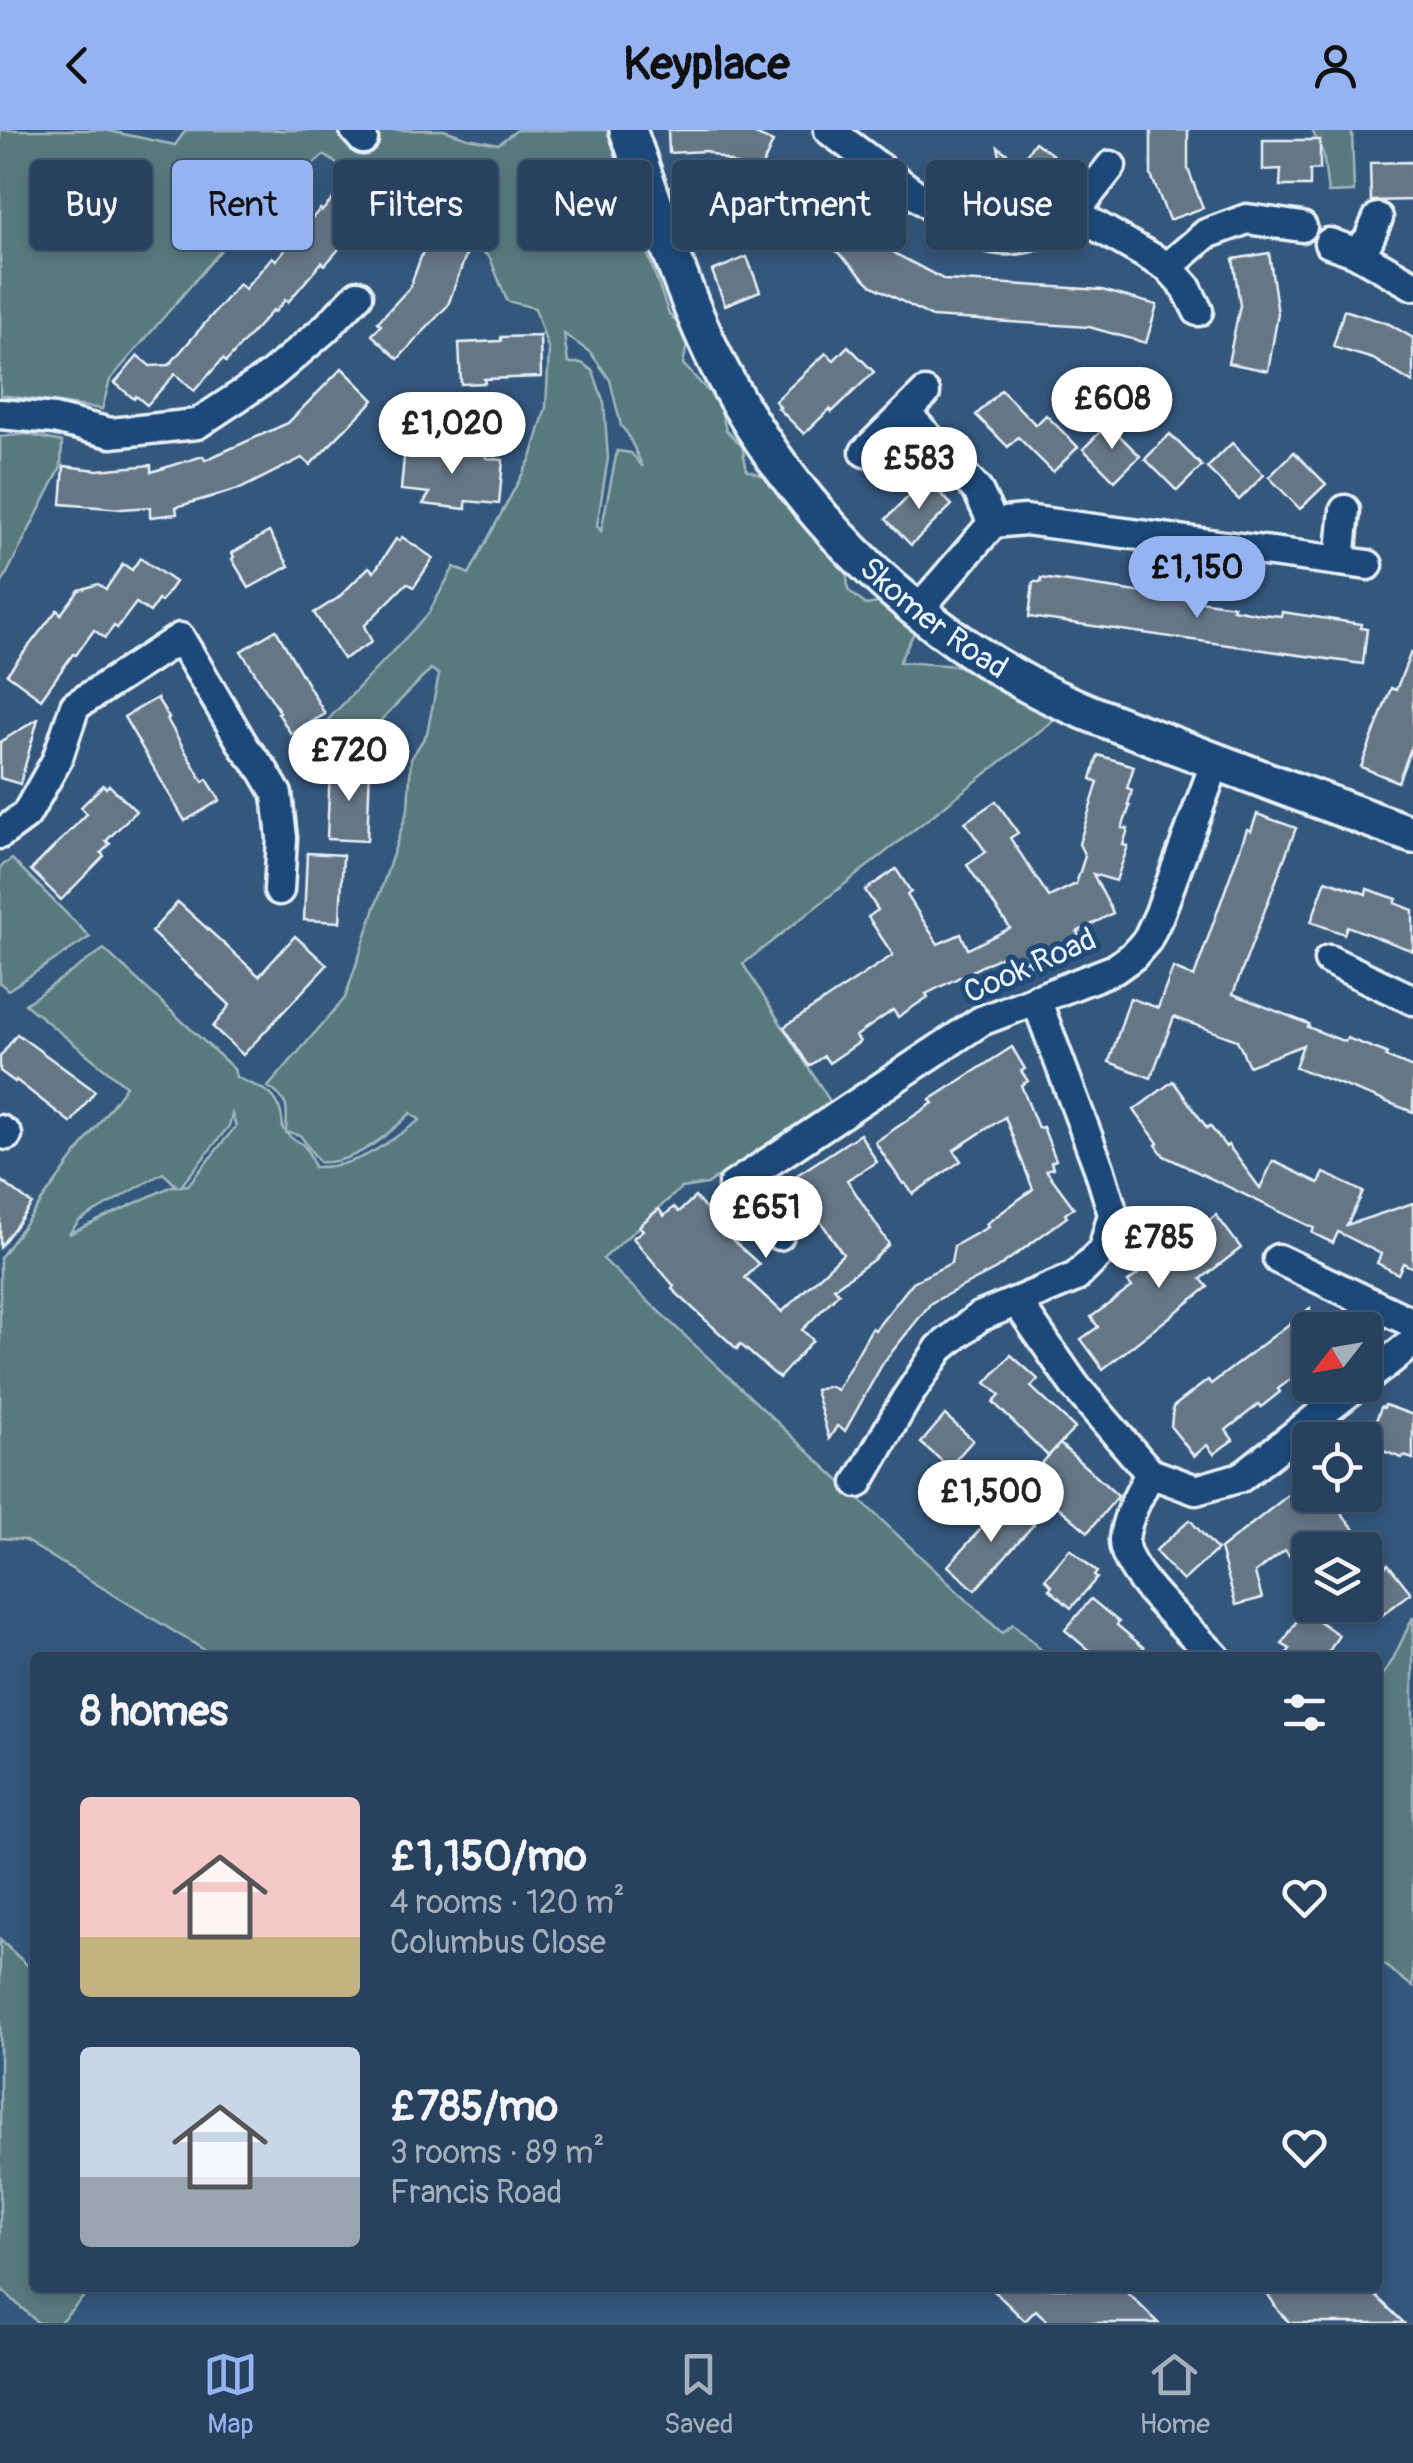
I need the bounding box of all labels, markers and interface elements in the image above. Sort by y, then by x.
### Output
text: Keyplace [623,37,790,93]
icon: back [50,38,105,93]
icon: person [1308,38,1363,93]
chip: Buy [30,160,152,250]
chip: Rent [172,160,313,250]
chip: Filters [333,160,498,250]
chip: New [518,160,652,250]
chip: Apartment [672,160,906,250]
chip: House [926,160,1087,250]
pin: £608 [1053,367,1171,452]
text: £608 [1073,379,1151,419]
pin: £1,020 [371,392,533,477]
text: £1,020 [401,404,503,444]
pin: £583 [860,427,978,512]
text: £583 [883,439,955,479]
pin: £1,150 [1116,536,1278,621]
text: £1,150 [1151,548,1243,588]
street label: Skomer Road [851,549,1015,688]
pin: £720 [290,719,408,804]
text: £720 [310,731,388,771]
street label: Cook Road [958,919,1102,1013]
pin: £651 [707,1176,825,1261]
text: £651 [731,1188,801,1228]
pin: £785 [1100,1206,1218,1291]
text: £785 [1124,1218,1194,1258]
north arrow [1292,1312,1382,1402]
map controls [1292,1312,1382,1622]
button: locate [1292,1422,1382,1512]
pin: £1,500 [910,1460,1072,1545]
text: £1,500 [940,1472,1042,1512]
button: layers [1292,1532,1382,1622]
icon: filters [1277,1685,1332,1740]
text: 8 homes [80,1686,228,1738]
text: £1,150/mo [390,1831,587,1883]
icon: home [160,1837,280,1957]
icon: heart [1277,1870,1332,1925]
text: 4 rooms · 120 m² [390,1883,625,1923]
text: Columbus Close [390,1923,606,1963]
text: £785/mo [390,2081,558,2133]
icon: home [160,2087,280,2207]
icon: heart [1277,2120,1332,2175]
text: 3 rooms · 89 m² [390,2133,604,2173]
text: Francis Road [390,2173,562,2213]
tab: Map [203,2347,258,2442]
tab: Saved [664,2347,733,2442]
tab: Home [1139,2347,1210,2442]

